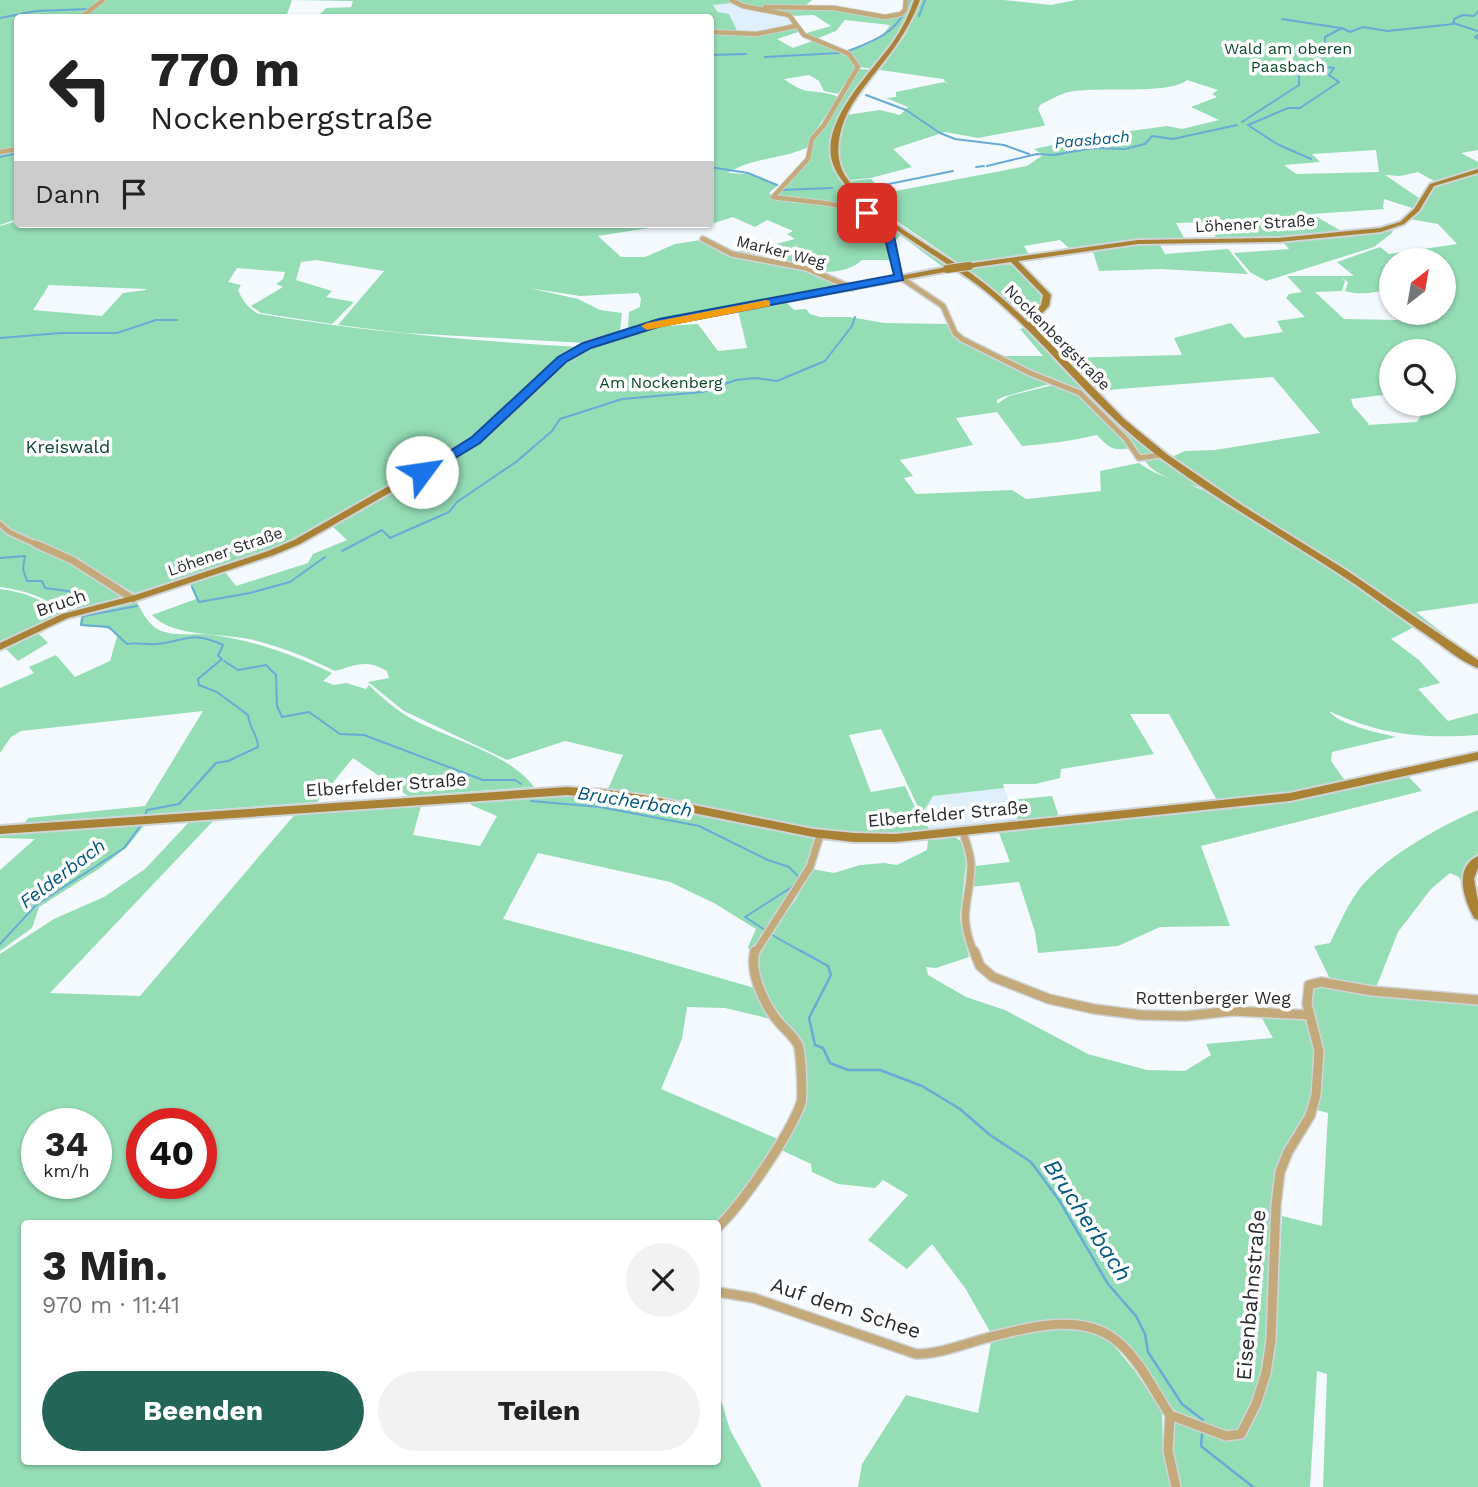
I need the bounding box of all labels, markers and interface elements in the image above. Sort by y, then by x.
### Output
park label: Wald am oberen Paasbach [1224,39,1352,76]
text: 770 m [150,40,300,98]
icon: left [35,42,126,133]
text: Nockenbergstraße [150,99,433,137]
water label: Paasbach [1054,127,1130,152]
icon: arrive [115,175,153,213]
text: Dann [35,179,101,209]
pin [837,183,897,243]
icon: arrive [848,194,886,232]
street label: Löhener Straße [1194,211,1316,236]
street label: Marker Weg [734,231,828,272]
north arrow [1379,248,1456,326]
map controls [1379,248,1456,416]
street label: Nockenbergstraße [1001,281,1114,394]
button: search [1379,339,1456,416]
park label: Am Nockenberg [599,373,723,392]
position arrow [385,435,459,509]
park label: Kreiswald [26,436,110,457]
street label: Löhener Straße [165,523,285,580]
street label: Bruch [33,584,89,621]
street label: Elberfelder Straße [305,768,467,801]
water label: Brucherbach [576,781,694,822]
street label: Elberfelder Straße [867,796,1029,831]
water label: Felderbach [15,834,110,913]
street label: Rottenberger Weg [1135,987,1291,1008]
speed limit sign: 40 [126,1108,217,1199]
text: 34 [45,1123,88,1165]
water label: Brucherbach [1038,1154,1137,1286]
text: km/h [43,1160,90,1181]
street label: Eisenbahnstraße [1231,1209,1270,1381]
text: 3 Min. [42,1241,168,1290]
button: close [626,1243,700,1317]
street label: Auf dem Schee [768,1272,924,1344]
text: 970 m · 11:41 [42,1292,180,1319]
button: Beenden [42,1371,364,1451]
button: Teilen [378,1371,700,1451]

